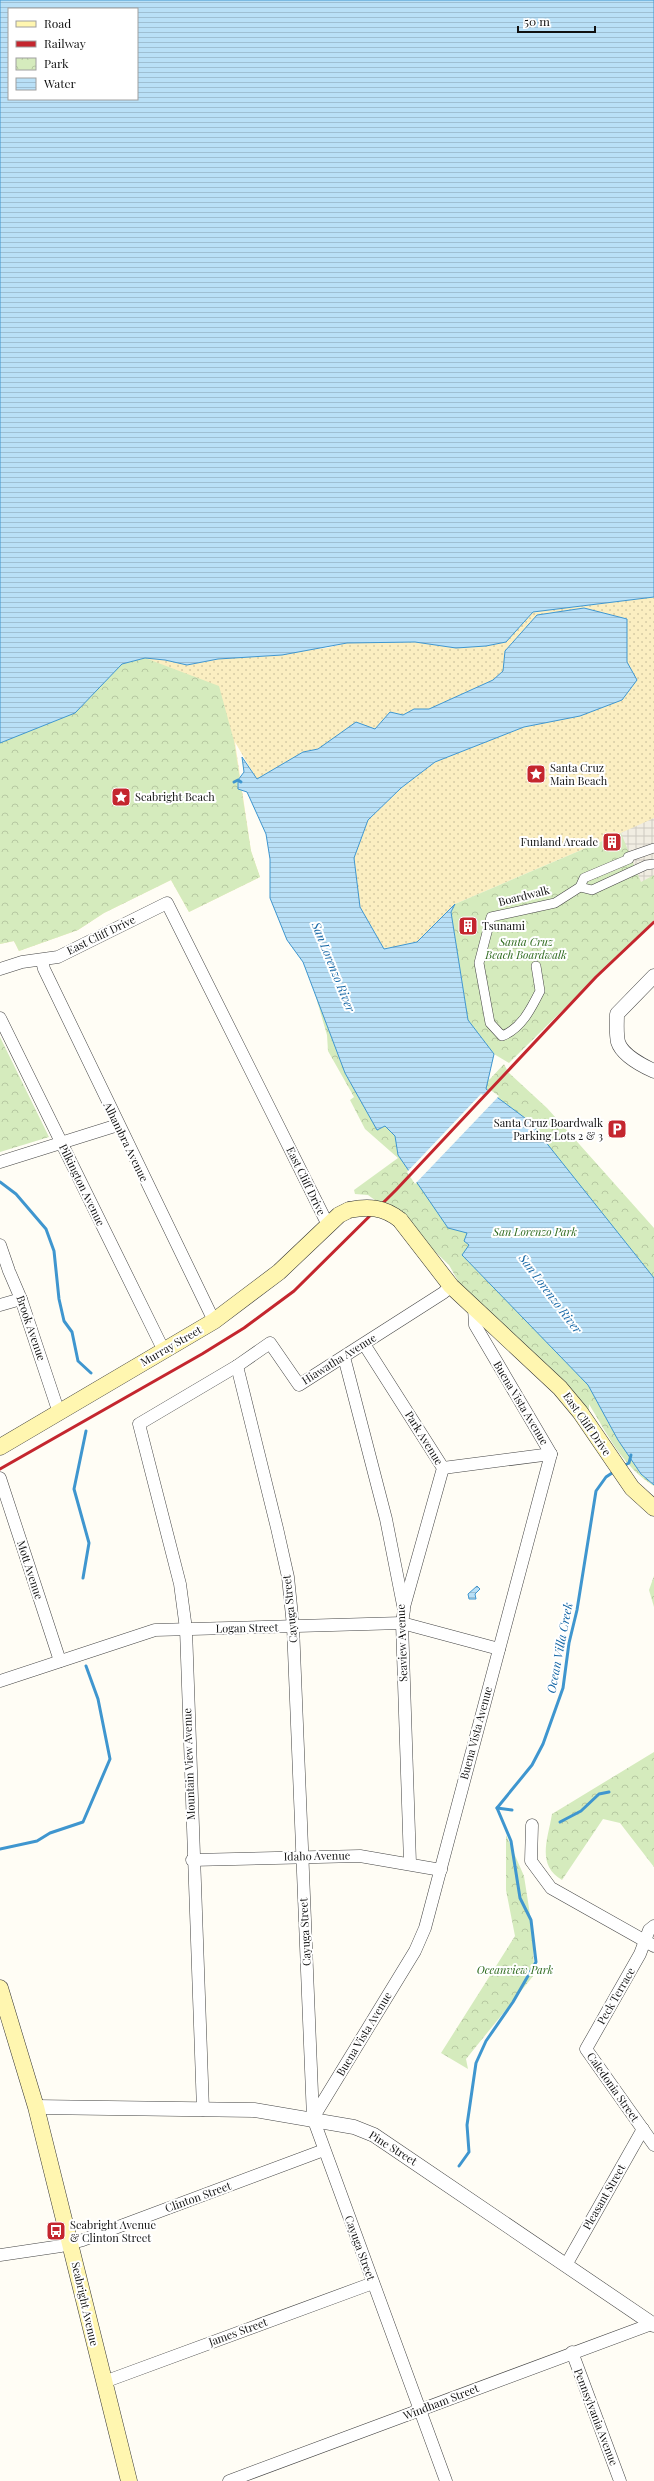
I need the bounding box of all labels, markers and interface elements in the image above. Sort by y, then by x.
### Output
legend [8,8,138,100]
scale bar [518,8,595,34]
text: 50 m [524,13,550,29]
text: Road [44,15,71,31]
text: Railway [44,35,86,51]
text: Park [44,55,69,71]
text: Water [43,75,77,91]
place label: Santa Cruz Main Beach [550,760,608,788]
place icon: Santa Cruz Main Beach [525,763,547,785]
place icon: Seabright Beach [110,786,132,808]
place label: Seabright Beach [135,789,215,804]
building icon: Funland Arcade [601,831,623,853]
place label: Funland Arcade [520,834,598,849]
street label: Boardwalk [497,882,551,909]
street label: East Cliff Drive [64,911,138,958]
building icon: Tsunami [457,915,479,937]
place label: Tsunami [482,918,525,933]
water label: San Lorenzo River [308,919,360,1015]
park label: Santa Cruz Beach Boardwalk [484,934,567,962]
street label: Alhambra Avenue [100,1099,152,1185]
place label: Santa Cruz Boardwalk Parking Lots 2 & 3 [494,1115,603,1143]
parking icon: Santa Cruz Boardwalk Parking Lots 2 & 3 [606,1118,628,1140]
street label: Pilkington Avenue [56,1141,109,1229]
street label: East Cliff Drive [283,1144,330,1218]
park label: San Lorenzo Park [492,1224,577,1239]
water label: San Lorenzo River [515,1250,586,1337]
street label: Brook Avenue [13,1293,50,1363]
street label: Murray Street [137,1322,204,1369]
street label: Hiawatha Avenue [299,1329,379,1388]
street label: Buena Vista Avenue [490,1358,553,1448]
street label: East Cliff Drive [560,1389,615,1459]
street label: Park Avenue [402,1408,447,1468]
street label: Mott Avenue [14,1538,47,1602]
street label: Cayuga Street [278,1574,301,1644]
water label: Ocean Villa Creek [542,1601,576,1695]
street label: Seaview Avenue [393,1603,410,1682]
street label: Logan Street [216,1619,278,1636]
street label: Buena Vista Avenue [456,1684,495,1781]
street label: Mountain View Avenue [179,1707,198,1820]
street label: Idaho Avenue [284,1847,351,1864]
street label: Cayuga Street [295,1897,314,1966]
park label: Oceanview Park [477,1962,553,1977]
street label: Peck Terrace [593,1964,638,2027]
street label: Buena Vista Avenue [332,1988,395,2079]
street label: Caledonia Street [584,2049,643,2124]
street label: Pine Street [366,2127,420,2168]
street label: Pleasant Street [579,2161,628,2232]
street label: Clinton Street [163,2178,233,2215]
street label: Cayuga Street [342,2213,379,2283]
place label: Seabright Avenue & Clinton Street [70,2217,156,2245]
bus stop icon: Seabright Avenue & Clinton Street [45,2220,67,2242]
street label: Seabright Avenue [69,2260,103,2348]
street label: James Street [205,2314,269,2349]
street label: Pennsylvania Avenue [571,2366,622,2468]
street label: Windham Street [400,2380,481,2423]

